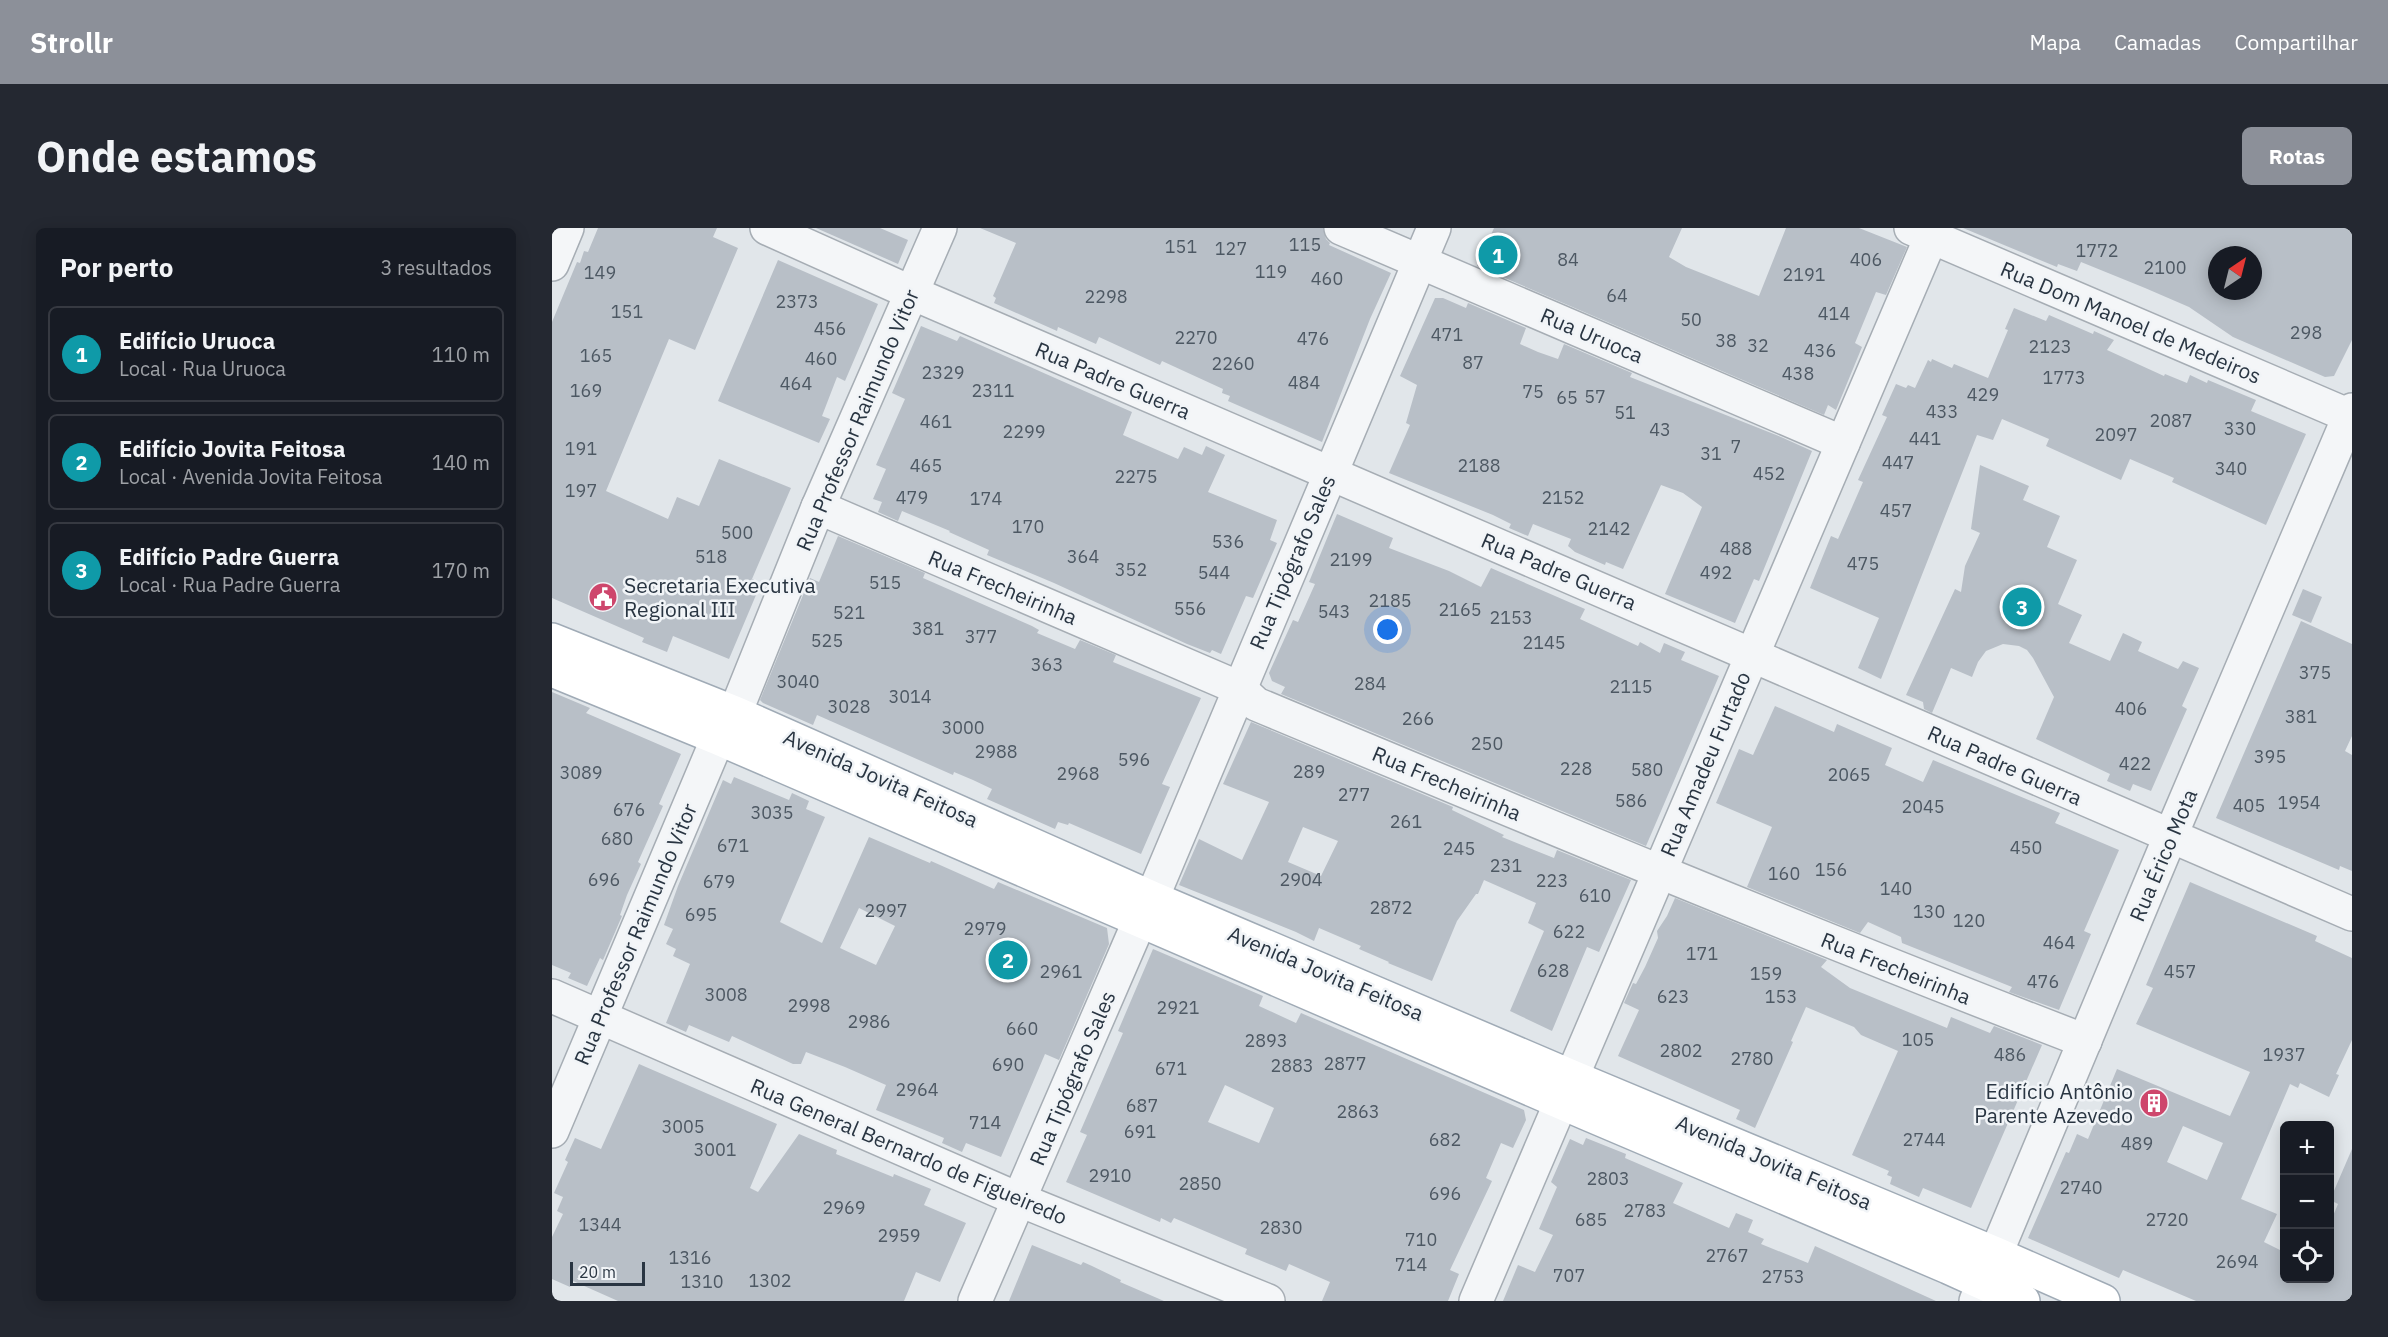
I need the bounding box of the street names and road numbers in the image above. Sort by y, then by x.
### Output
street label: Rua Dom Manoel de Medeiros [1996,254,2266,390]
street label: Rua Professor Raimundo Vitor [789,285,925,555]
street label: Rua Uruoca [1536,301,1648,369]
street label: Rua Padre Guerra [1031,335,1195,425]
street label: Rua Tipógrafo Sales [1243,470,1341,654]
street label: Rua Padre Guerra [1477,526,1641,616]
street label: Rua Frecheirinha [924,543,1082,631]
street label: Rua Amadeu Furtado [1653,667,1757,861]
street label: Rua Padre Guerra [1923,718,2087,812]
street label: Avenida Jovita Feitosa [779,722,983,834]
street label: Rua Frecheirinha [1368,739,1526,827]
street label: Rua Érico Mota [2123,784,2203,926]
street label: Rua Professor Raimundo Vitor [567,799,703,1069]
street label: Avenida Jovita Feitosa [1224,919,1428,1027]
street label: Rua Frecheirinha [1817,925,1975,1011]
street label: Rua Tipógrafo Sales [1023,986,1121,1170]
street label: Rua General Bernardo de Figueiredo [746,1071,1072,1231]
street label: Avenida Jovita Feitosa [1672,1108,1876,1216]

